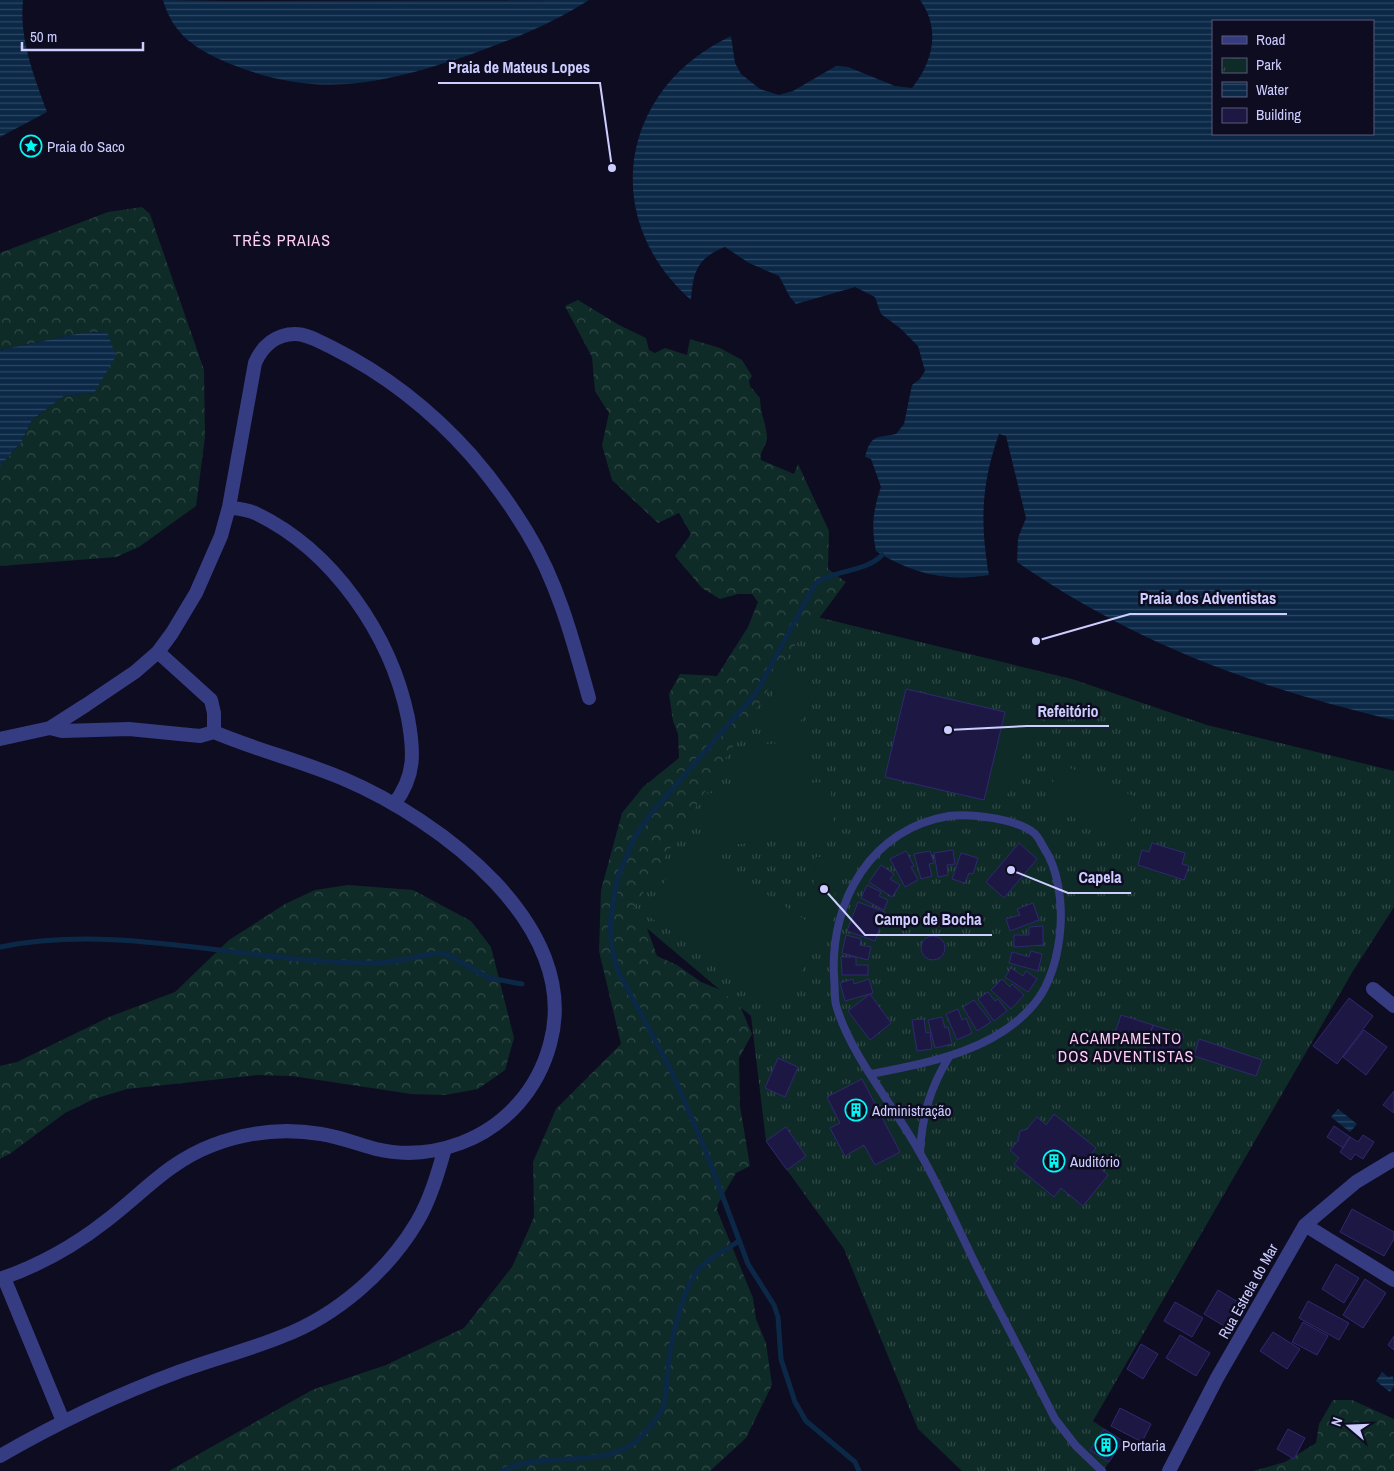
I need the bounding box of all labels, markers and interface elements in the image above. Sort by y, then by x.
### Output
scale bar [22,20,144,52]
legend [1212,20,1374,135]
text: 50 m [30,26,57,47]
text: Road [1256,29,1285,50]
callout: Praia de Mateus Lopes [438,52,600,83]
text: Park [1256,54,1282,75]
text: Praia de Mateus Lopes [448,56,590,78]
text: Water [1256,79,1288,100]
text: Building [1256,104,1301,125]
place icon: Praia do Saco [19,134,43,158]
place label: Praia do Saco [47,136,125,157]
district label: TRÊS PRAIAS [233,229,331,251]
callout: Praia dos Adventistas [1130,583,1287,614]
text: Praia dos Adventistas [1140,587,1276,609]
callout: Refeitório [1027,695,1109,726]
text: Refeitório [1037,700,1099,722]
callout: Capela [1068,862,1131,893]
text: Capela [1078,866,1122,888]
callout: Campo de Bocha [865,904,992,935]
text: Campo de Bocha [874,908,982,930]
district label: ACAMPAMENTO DOS ADVENTISTAS [1058,1027,1194,1067]
building icon: Administração [844,1098,868,1122]
place label: Administração [871,1100,951,1121]
building icon: Auditório [1042,1149,1066,1173]
place label: Auditório [1069,1151,1120,1172]
street label: Rua Estrela do Mar [1213,1240,1283,1342]
north arrow [1324,1401,1374,1451]
text: N [1327,1415,1347,1429]
building icon: Portaria [1094,1433,1118,1457]
place label: Portaria [1122,1435,1166,1456]

